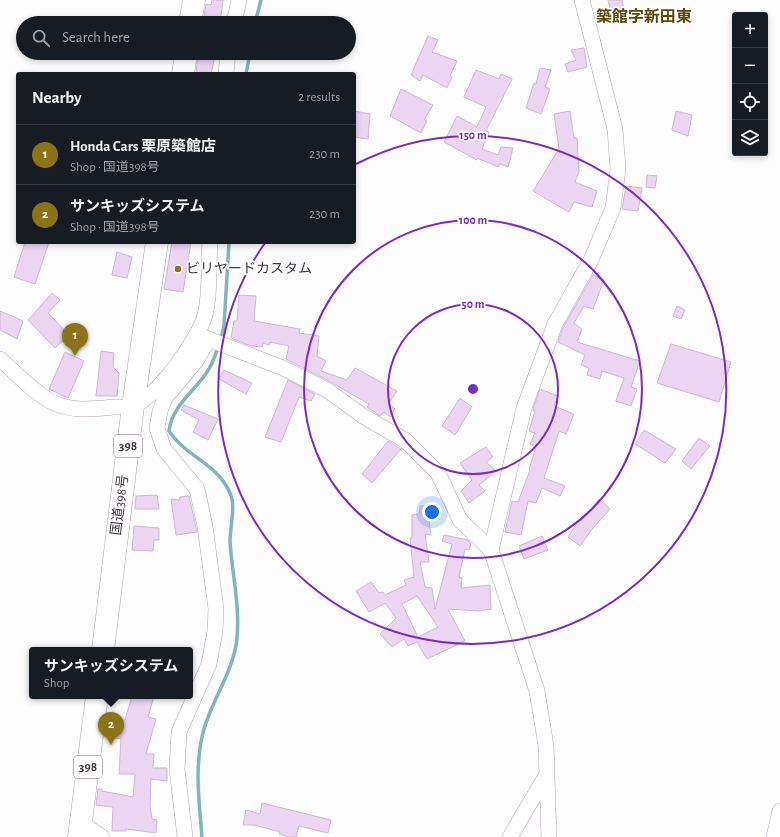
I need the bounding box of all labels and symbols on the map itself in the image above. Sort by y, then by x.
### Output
district label: 築館字新田東 [596,8,692,25]
text: 150 m [459,129,487,141]
text: 100 m [459,214,487,226]
place label: ビリヤードカスタム [186,261,312,276]
marker: ビリヤードカスタム [173,264,183,274]
text: 50 m [462,298,485,310]
pin: 1 [62,323,88,356]
centre of rings [466,382,480,396]
road number: 398 [114,435,142,457]
street label: 国道398号 [108,474,131,536]
your location [422,502,442,522]
pin: 2 [98,712,124,745]
road number: 398 [74,756,102,778]

